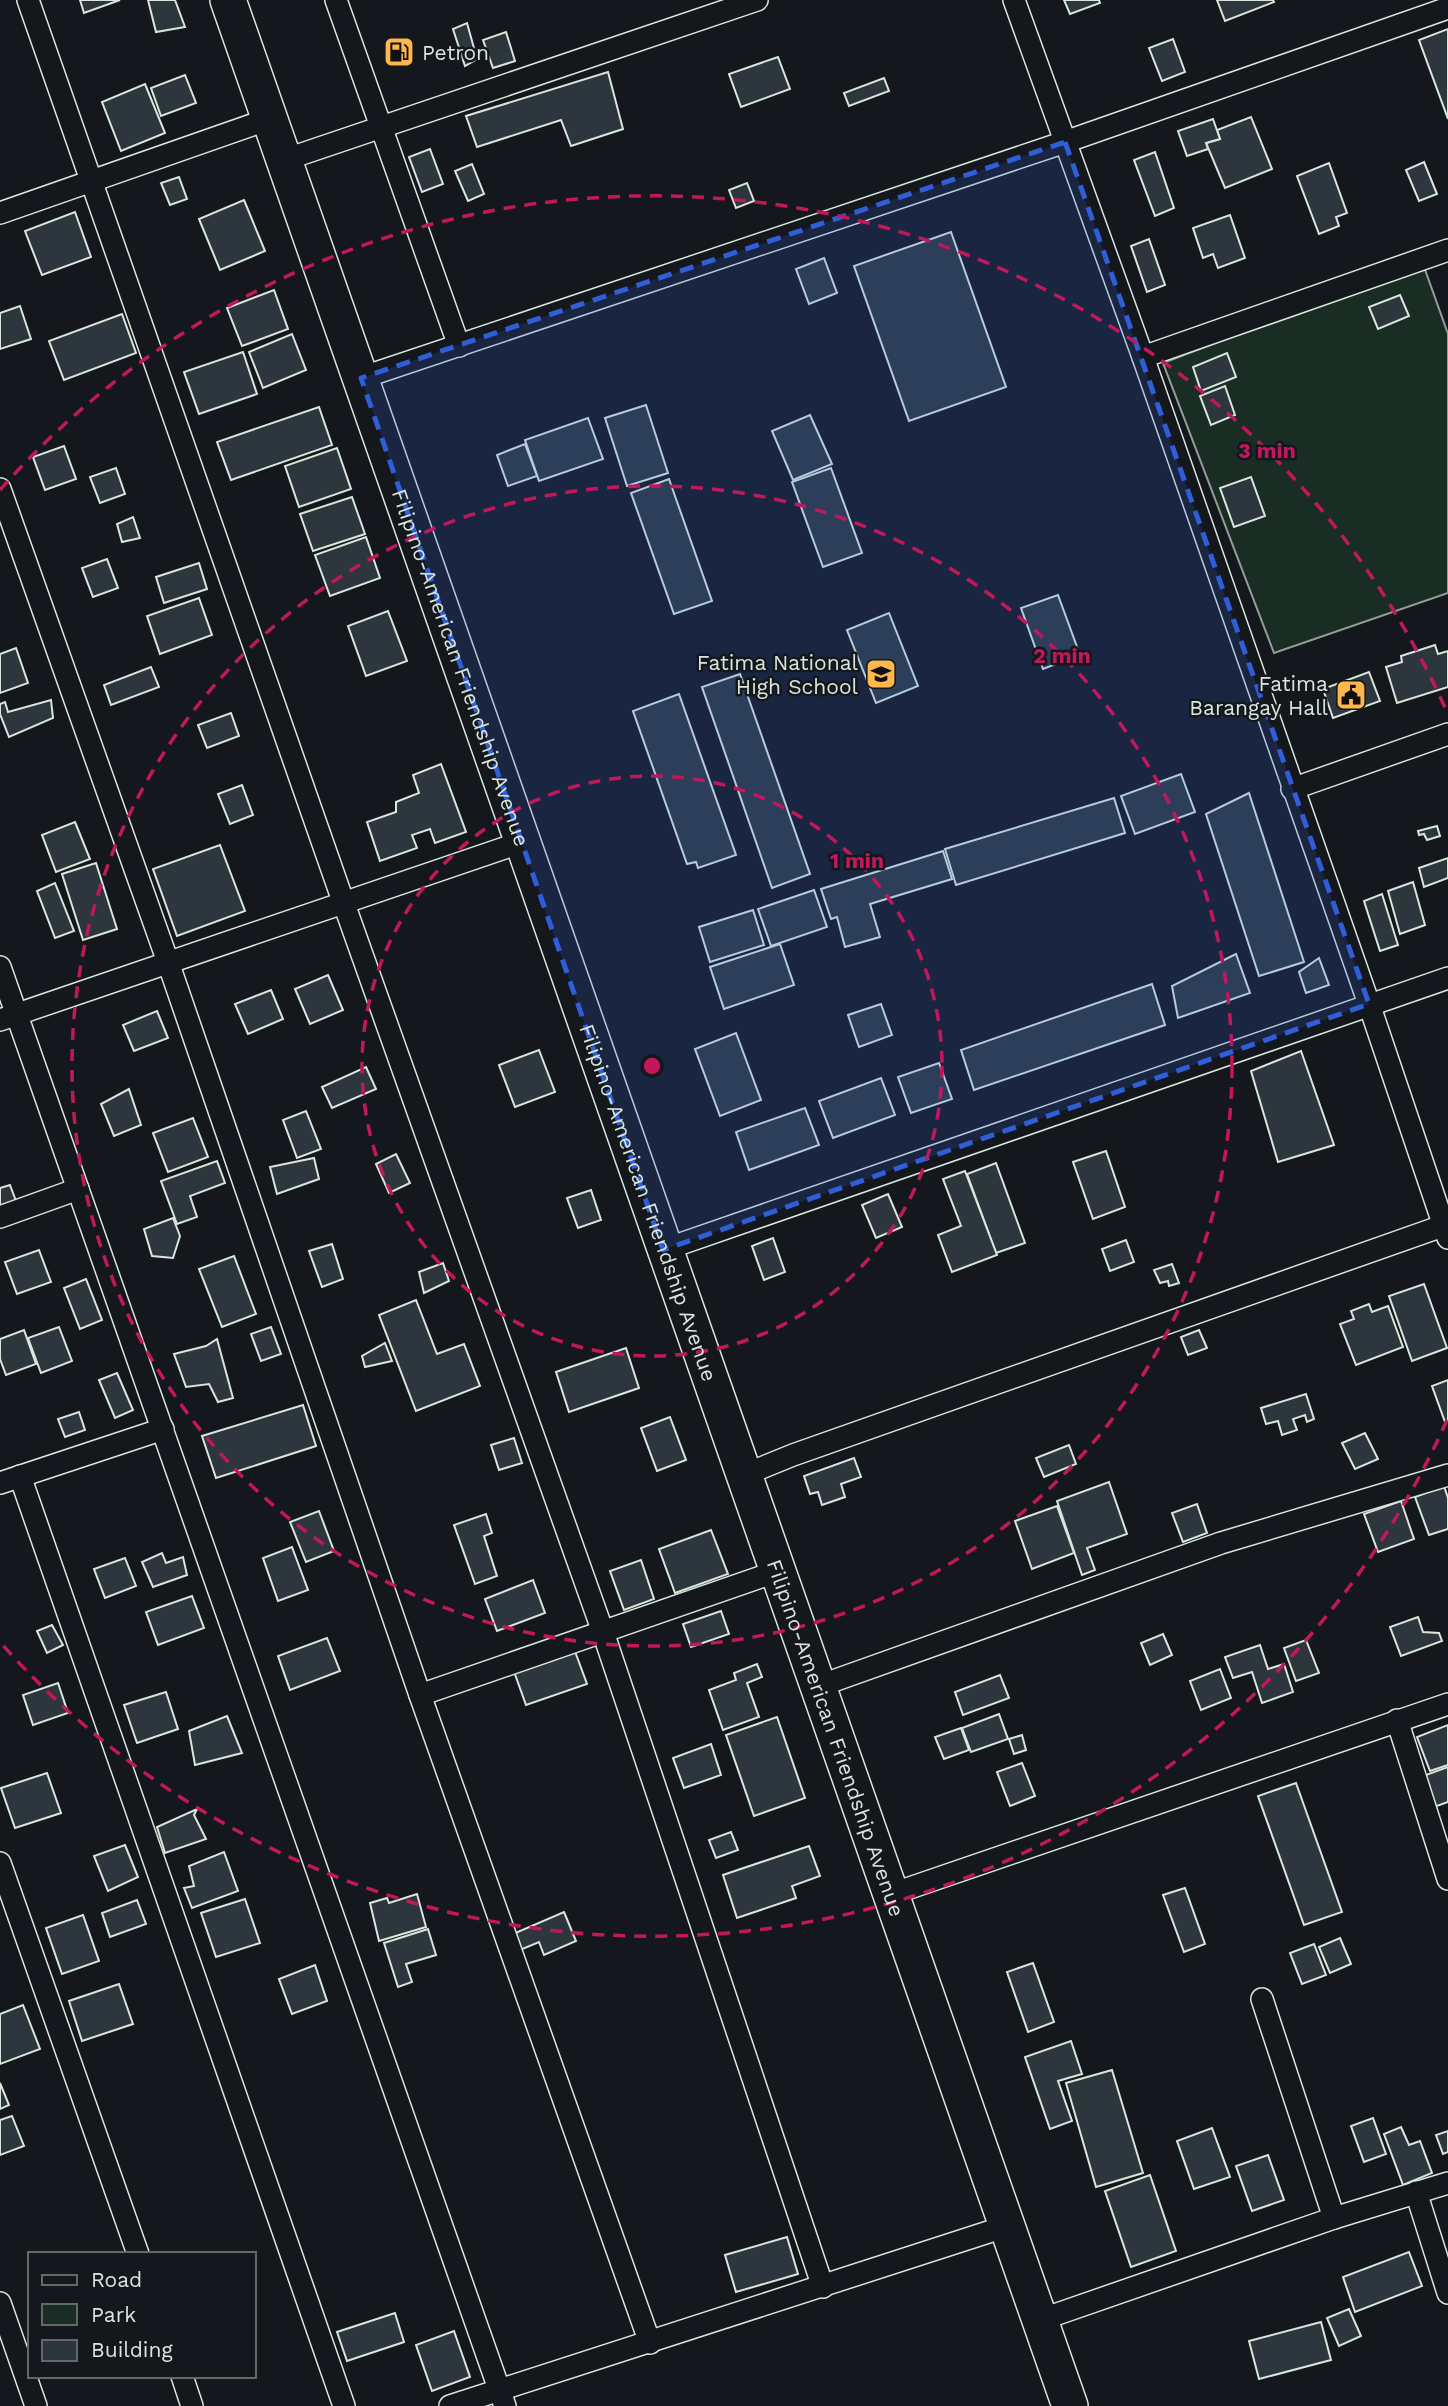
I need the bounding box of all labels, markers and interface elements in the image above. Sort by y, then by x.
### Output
fuel station icon: Petron [382,35,416,69]
place label: Petron [422,40,489,65]
text: 3 min [1238,438,1296,463]
street label: Filipino-American Friendship Avenue [387,485,535,849]
text: 2 min [1033,643,1091,668]
place label: Fatima National High School [697,650,859,699]
school or university icon: Fatima National High School [864,657,898,691]
place label: Fatima Barangay Hall [1189,671,1329,720]
public building icon: Fatima Barangay Hall [1334,678,1368,712]
text: 1 min [830,848,884,873]
street label: Filipino-American Friendship Avenue [575,1020,723,1385]
centre of rings [640,1054,664,1078]
street label: Filipino-American Friendship Avenue [762,1556,910,1920]
legend [28,2252,256,2378]
text: Road [91,2267,142,2292]
text: Park [91,2302,136,2327]
text: Building [91,2337,173,2362]

